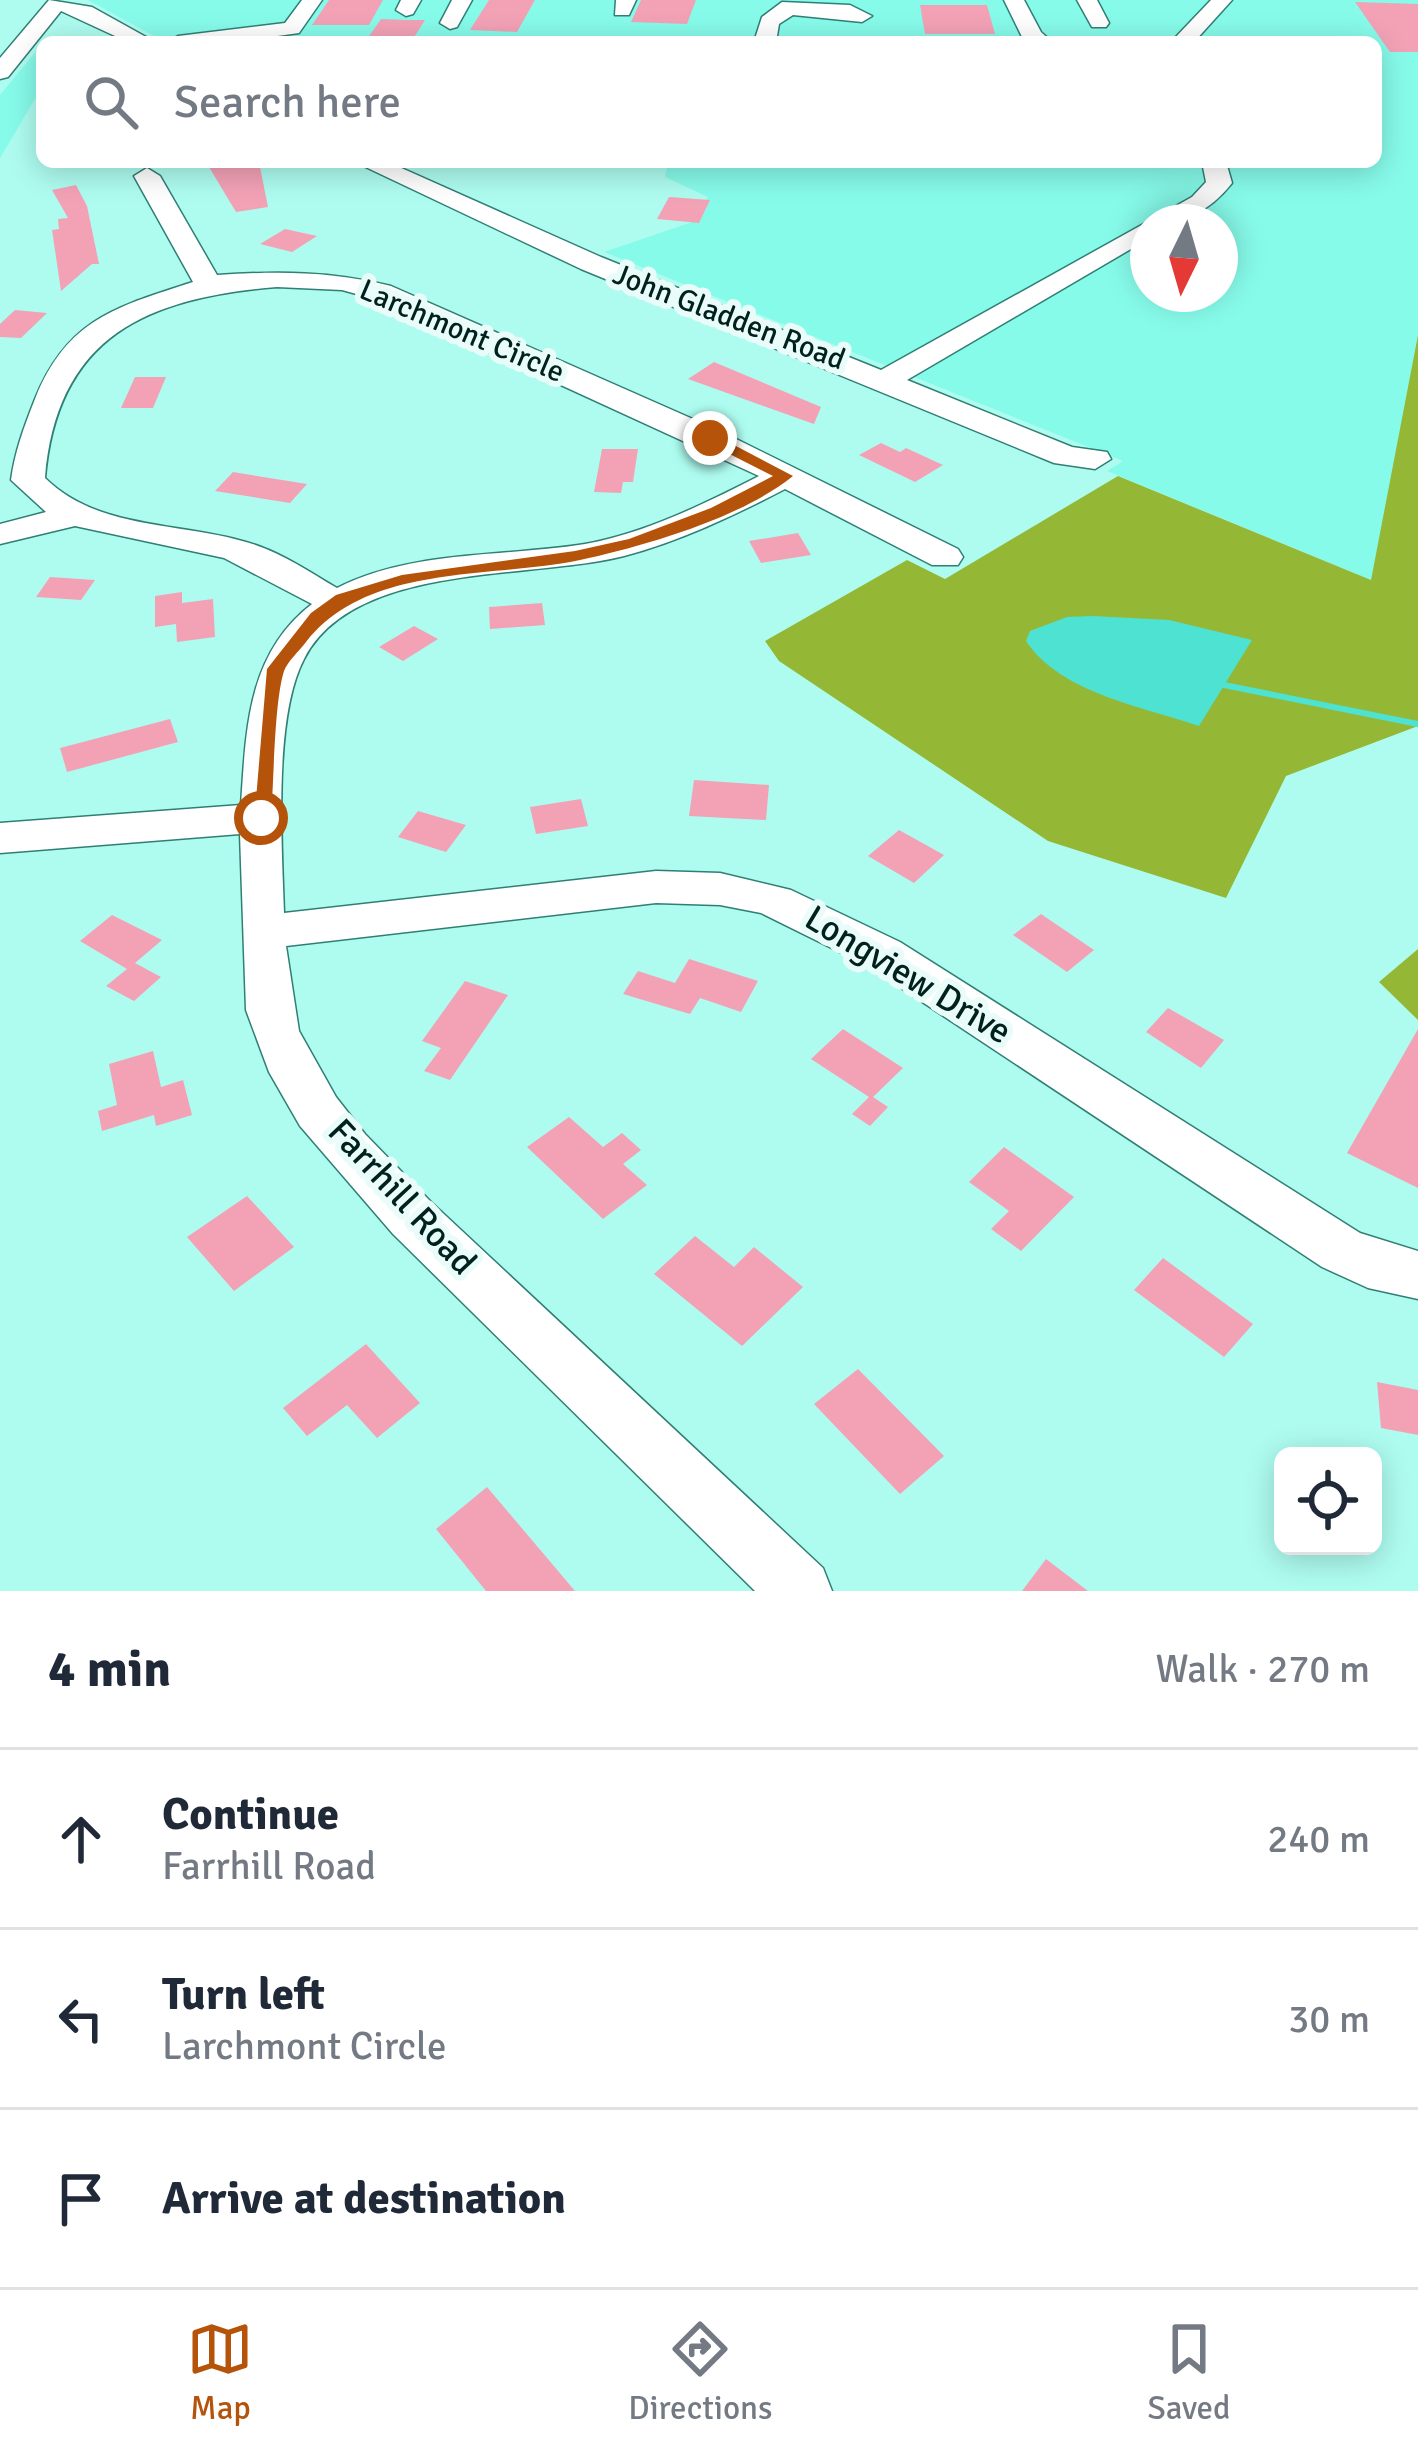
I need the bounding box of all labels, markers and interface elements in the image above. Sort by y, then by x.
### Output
search box [36,36,1382,168]
icon: search [78,69,144,135]
text: Search here [174,75,401,130]
north arrow [1130,204,1238,312]
street label: John Gladden Road [608,256,850,378]
street label: Larchmont Circle [354,271,570,391]
route end [683,411,737,465]
route start [234,791,288,845]
street label: Longview Drive [797,896,1019,1054]
street label: Farrhill Road [318,1109,486,1285]
map controls [1274,1447,1382,1555]
button: locate [1274,1447,1382,1555]
text: 4 min [48,1638,171,1701]
text: Walk · 270 m [1156,1645,1370,1693]
text: Continue [162,1787,339,1842]
icon: ahead [48,1806,114,1872]
text: 240 m [1267,1815,1370,1863]
text: Farrhill Road [162,1842,376,1890]
text: Turn left [162,1967,325,2022]
icon: left [48,1986,114,2052]
text: 30 m [1288,1995,1370,2043]
text: Larchmont Circle [162,2022,447,2070]
icon: arrive [48,2166,114,2232]
text: Arrive at destination [162,2171,566,2226]
tab: Map [187,2316,253,2429]
tab: Directions [628,2316,773,2429]
tab: Saved [1147,2316,1231,2429]

